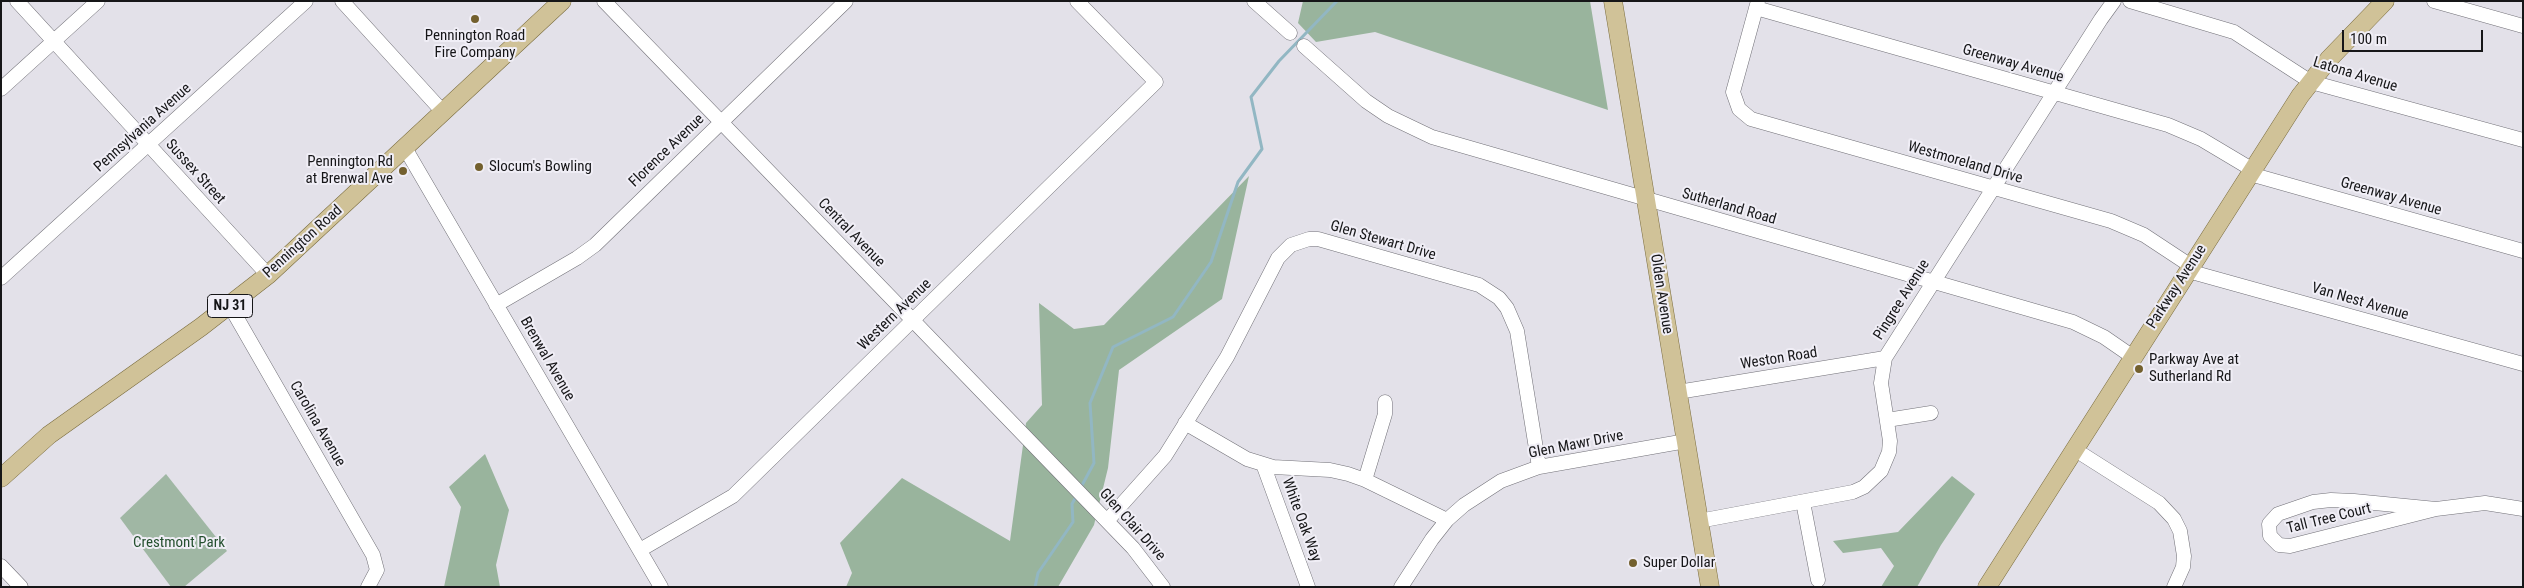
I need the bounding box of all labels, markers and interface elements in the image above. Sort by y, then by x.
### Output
marker: Pennington Road Fire Company [469,13,481,25]
scale bar [2344,20,2485,52]
place label: Pennington Road Fire Company [425,27,525,62]
text: 100 m [2350,30,2387,48]
street label: Greenway Avenue [1960,41,2066,87]
street label: Latona Avenue [2311,54,2399,96]
street label: Pennsylvania Avenue [91,80,195,176]
street label: Florence Avenue [626,111,708,191]
street label: Sussex Street [161,136,229,208]
street label: Westmoreland Drive [1906,138,2024,188]
place label: Pennington Rd at Brenwal Ave [306,153,393,188]
place label: Slocum's Bowling [489,158,592,176]
marker: Slocum's Bowling [473,161,485,173]
marker: Pennington Rd at Brenwal Ave [397,165,409,177]
street label: Greenway Avenue [2338,174,2444,220]
street label: Sutherland Road [1680,185,1778,229]
street label: Central Avenue [814,195,888,271]
street label: Pennington Road [260,202,346,282]
street label: Glen Stewart Drive [1328,217,1438,265]
street label: Parkway Avenue [2143,242,2211,332]
street label: Olden Avenue [1646,253,1676,335]
street label: Pingree Avenue [1870,256,1934,344]
street label: Western Avenue [855,276,935,354]
street label: Van Nest Avenue [2309,280,2411,324]
road number: NJ 31 [208,294,252,318]
street label: Brenwal Avenue [516,314,578,404]
street label: Weston Road [1739,344,1819,374]
place label: Parkway Ave at Sutherland Rd [2149,351,2239,386]
marker: Parkway Ave at Sutherland Rd [2133,363,2145,375]
street label: Carolina Avenue [285,378,349,470]
street label: Glen Mawr Drive [1527,427,1625,463]
street label: White Oak Way [1278,476,1324,564]
street label: Glen Clair Drive [1095,485,1169,565]
street label: Tall Tree Court [2285,500,2373,538]
park label: Crestmont Park [133,534,225,552]
place label: Super Dollar [1643,554,1715,572]
marker: Super Dollar [1627,557,1639,569]

